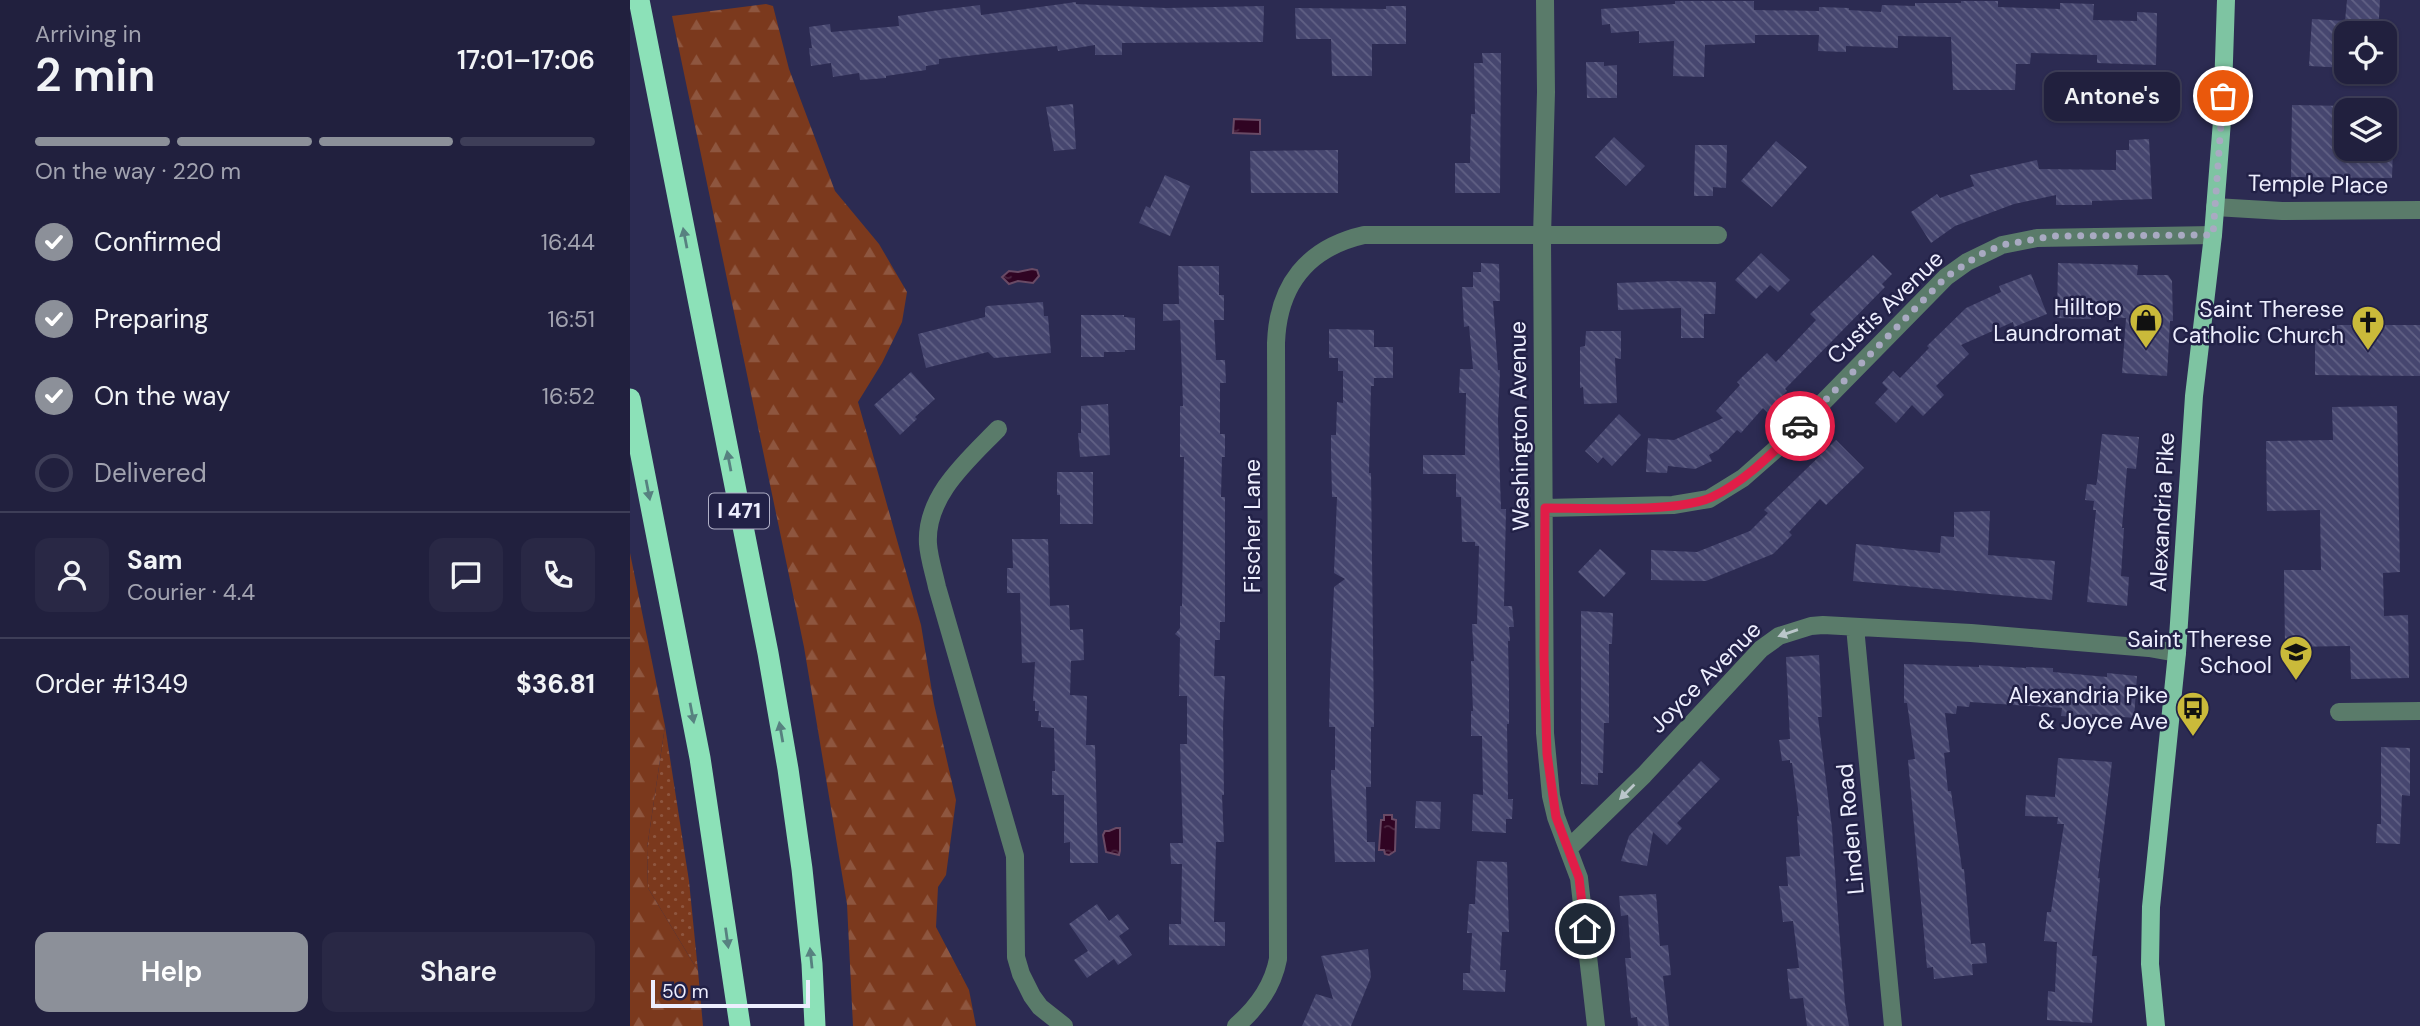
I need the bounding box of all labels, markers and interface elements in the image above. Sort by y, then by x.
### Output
text: Arriving in [35,19,141,49]
map controls [2334,21,2397,161]
button: locate [2334,21,2397,84]
text: 17:01–17:06 [457,43,595,77]
text: 2 min [35,45,155,105]
pin [2193,66,2253,126]
callout: Antone's [2044,72,2181,120]
icon: bag [2204,77,2242,115]
text: Antone's [2064,81,2160,111]
button: layers [2334,98,2397,161]
text: On the way · 220 m [35,156,241,186]
street label: Temple Place [2248,168,2388,200]
icon: check [35,223,73,261]
text: Confirmed [94,225,221,259]
text: 16:44 [541,227,595,257]
one-way arrow [680,227,691,249]
street label: Custis Avenue [1820,244,1950,370]
place label: Hilltop Laundromat [1993,292,2122,348]
place label: Saint Therese Catholic Church [2172,294,2344,350]
icon: check [35,300,73,338]
shop icon: Hilltop Laundromat [2127,301,2165,350]
text: Preparing [94,302,209,336]
church icon: Saint Therese Catholic Church [2349,303,2387,352]
text: 16:51 [548,304,595,334]
street label: Washington Avenue [1502,321,1536,531]
icon: check [35,377,73,415]
text: On the way [94,379,230,413]
text: 16:52 [542,381,595,411]
courier [1765,391,1835,461]
icon: car [1781,407,1819,445]
street label: Alexandria Pike [2143,431,2181,593]
one-way arrow [723,450,734,472]
text: Delivered [94,456,207,490]
street label: Fischer Lane [1237,459,1267,593]
one-way arrow [642,479,653,501]
road number: I 471 [709,494,769,528]
button: person [35,538,109,612]
button: chat [429,538,503,612]
button: phone [521,538,595,612]
text: Sam [127,543,182,577]
text: Courier · 4.4 [127,577,255,607]
street label: Joyce Avenue [1643,615,1767,739]
place label: Saint Therese School [2127,624,2272,680]
one-way arrow [1778,628,1799,639]
school or university icon: Saint Therese School [2277,633,2315,682]
text: Order #1349 [35,667,188,701]
text: $36.81 [516,667,595,701]
place label: Alexandria Pike & Joyce Ave [2008,680,2168,736]
bus stop icon: Alexandria Pike & Joyce Ave [2174,689,2212,738]
one-way arrow [686,702,697,724]
one-way arrow [775,721,786,743]
street label: Linden Road [1829,762,1871,896]
one-way arrow [1619,783,1636,799]
pin [1555,899,1615,959]
icon: home [1566,910,1604,948]
one-way arrow [722,927,733,949]
button: Help [35,932,308,1012]
button: Share [322,932,595,1012]
one-way arrow [805,947,816,969]
scale bar [651,977,810,1009]
text: 50 m [662,979,709,1004]

